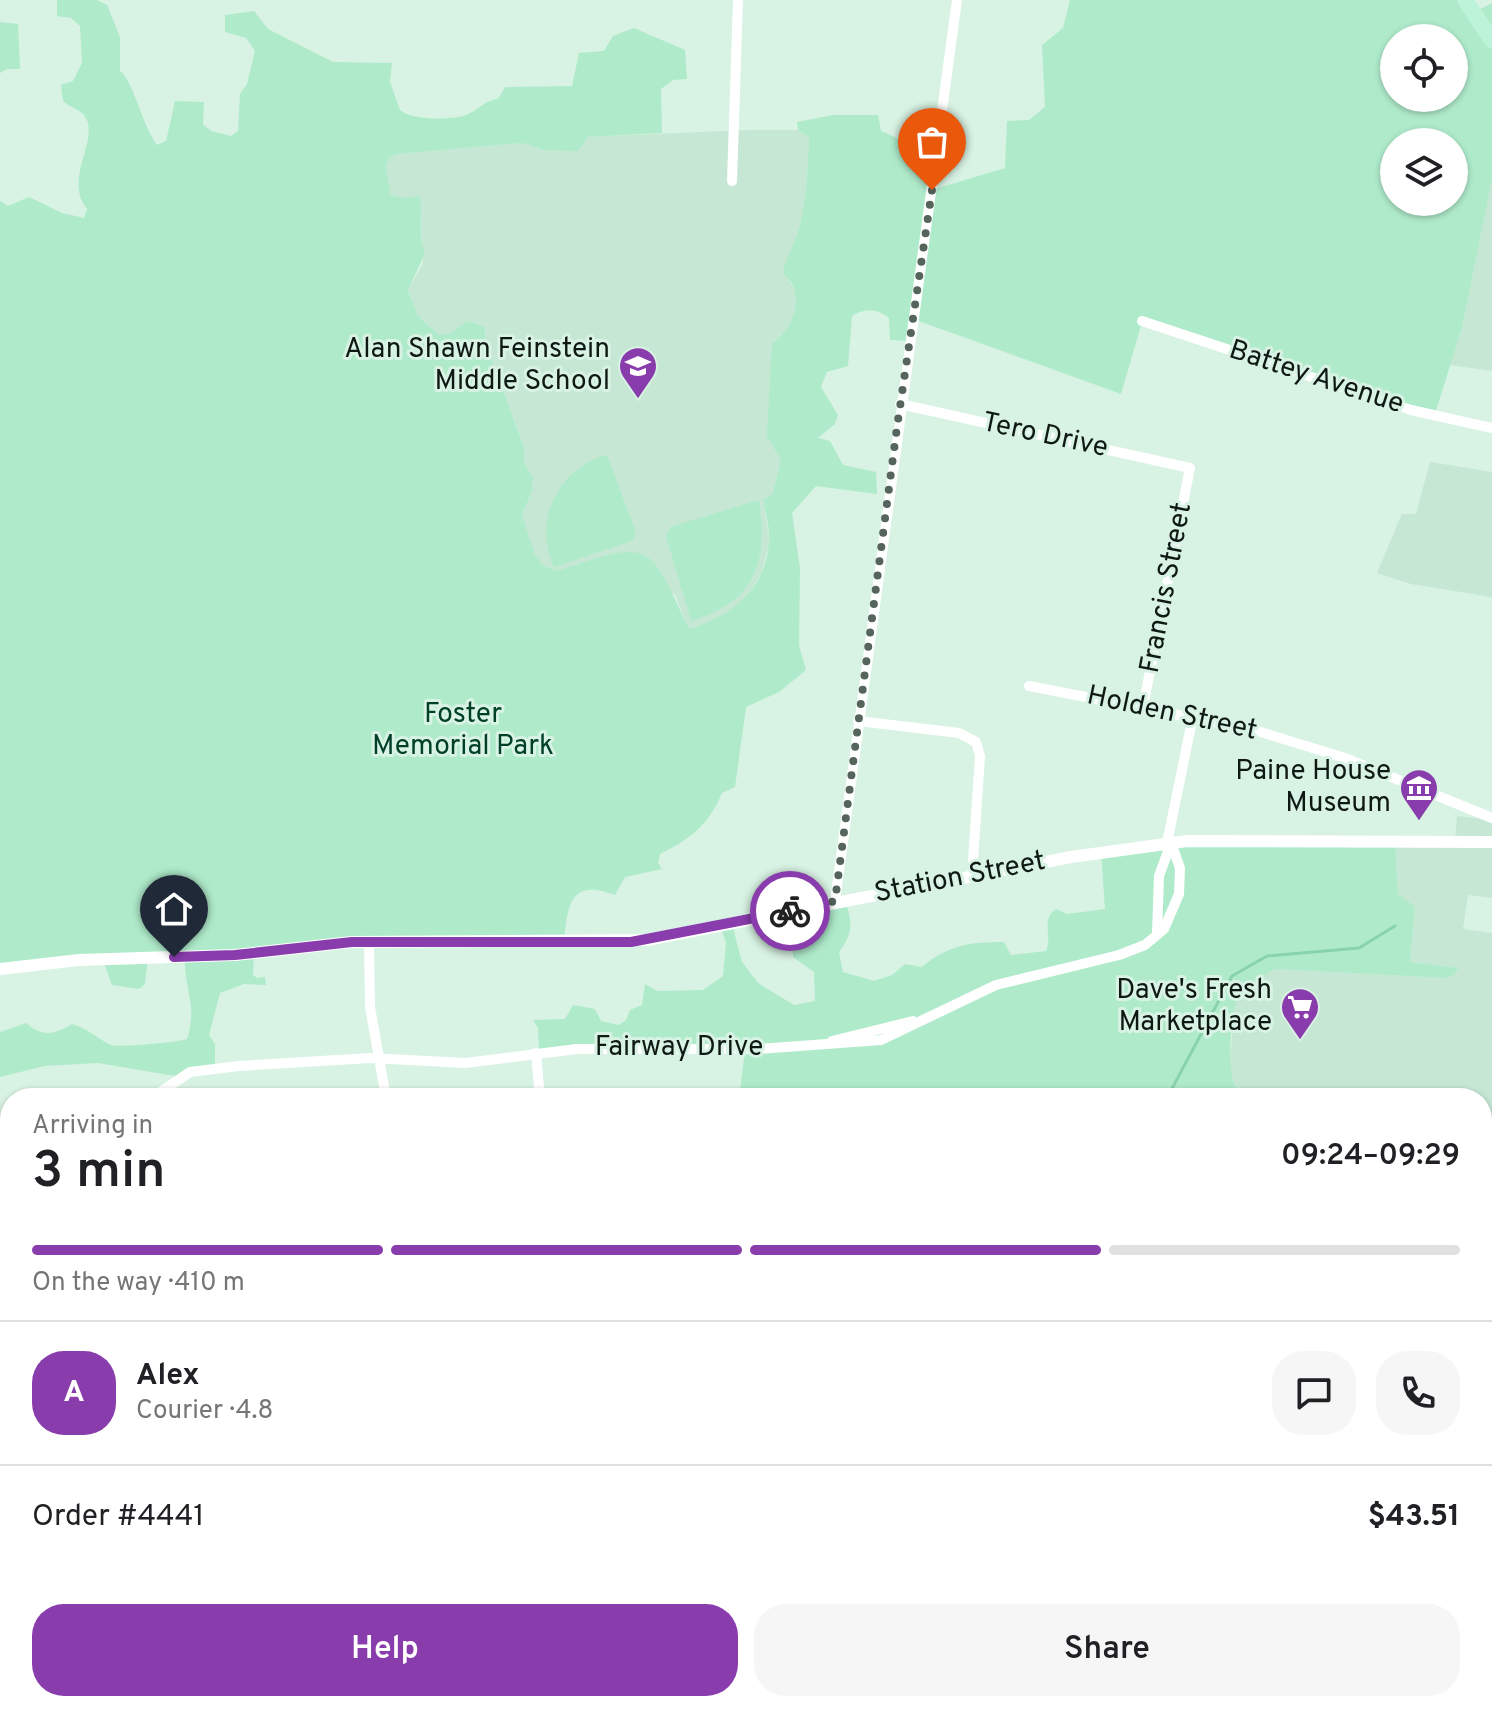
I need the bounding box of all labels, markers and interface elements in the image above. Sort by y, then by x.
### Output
map controls [1380,24,1468,216]
button: locate [1380,24,1468,112]
pin [898,108,966,190]
icon: bag [910,120,954,164]
button: layers [1380,128,1468,216]
place label: Alan Shawn Feinstein Middle School [344,332,610,400]
street label: Battey Avenue [1224,333,1408,423]
school or university icon: Alan Shawn Feinstein Middle School [617,345,659,400]
street label: Tero Drive [979,405,1111,467]
street label: Francis Street [1133,500,1201,676]
street label: Holden Street [1084,678,1260,750]
park label: Foster Memorial Park [372,697,554,765]
place label: Paine House Museum [1235,754,1391,822]
museum icon: Paine House Museum [1398,767,1440,822]
street label: Station Street [872,844,1048,912]
courier [750,871,830,951]
pin [140,875,208,957]
icon: home [152,887,196,931]
icon: bike [768,889,812,933]
place label: Dave's Fresh Marketplace [1116,973,1272,1041]
supermarket icon: Dave's Fresh Marketplace [1279,986,1321,1041]
street label: Fairway Drive [595,1030,763,1066]
text: Arriving in [32,1110,153,1143]
text: 09:24–09:29 [1281,1138,1460,1175]
text: 3 min [32,1140,165,1206]
text: On the way · 410 m [32,1267,245,1300]
button: chat [1272,1351,1356,1435]
button: phone [1376,1351,1460,1435]
text: Alex [136,1358,200,1395]
text: A [63,1375,85,1412]
text: Courier · 4.8 [136,1395,273,1428]
text: Order #4441 [32,1499,205,1536]
text: $43.51 [1368,1499,1460,1536]
button: Help [32,1604,738,1696]
button: Share [754,1604,1460,1696]

